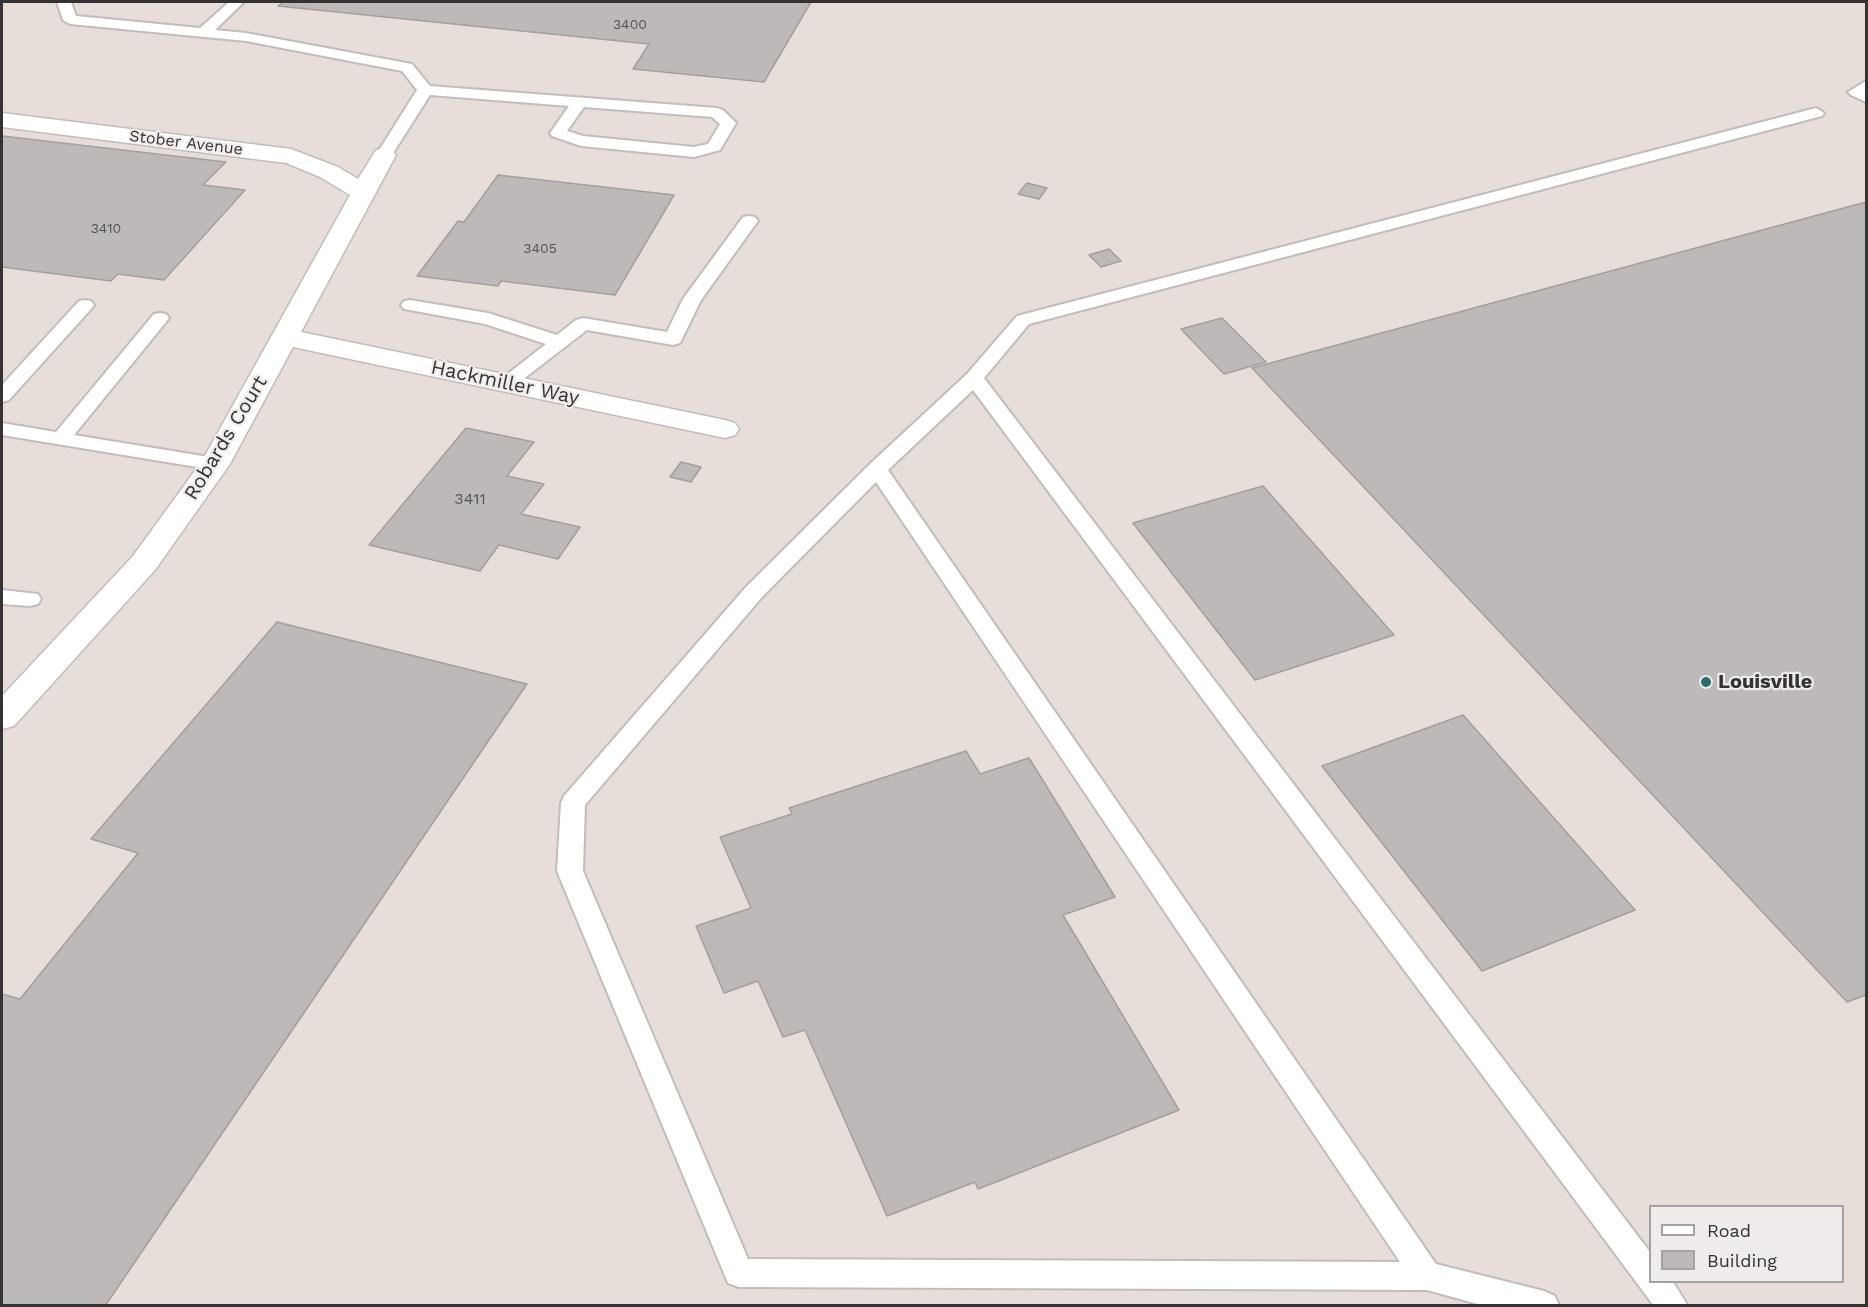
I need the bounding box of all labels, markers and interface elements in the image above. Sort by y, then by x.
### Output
house number: 3400 [613,17,647,33]
street label: Stober Avenue [128,127,244,159]
house number: 3410 [91,221,121,237]
house number: 3405 [523,241,557,257]
street label: Hackmiller Way [429,356,581,410]
street label: Robards Court [180,372,272,504]
house number: 3411 [454,489,486,509]
place label: Louisville [1718,670,1812,694]
marker: Louisville [1699,675,1713,689]
legend [1649,1205,1844,1283]
text: Road [1707,1220,1751,1241]
text: Building [1707,1250,1777,1271]

